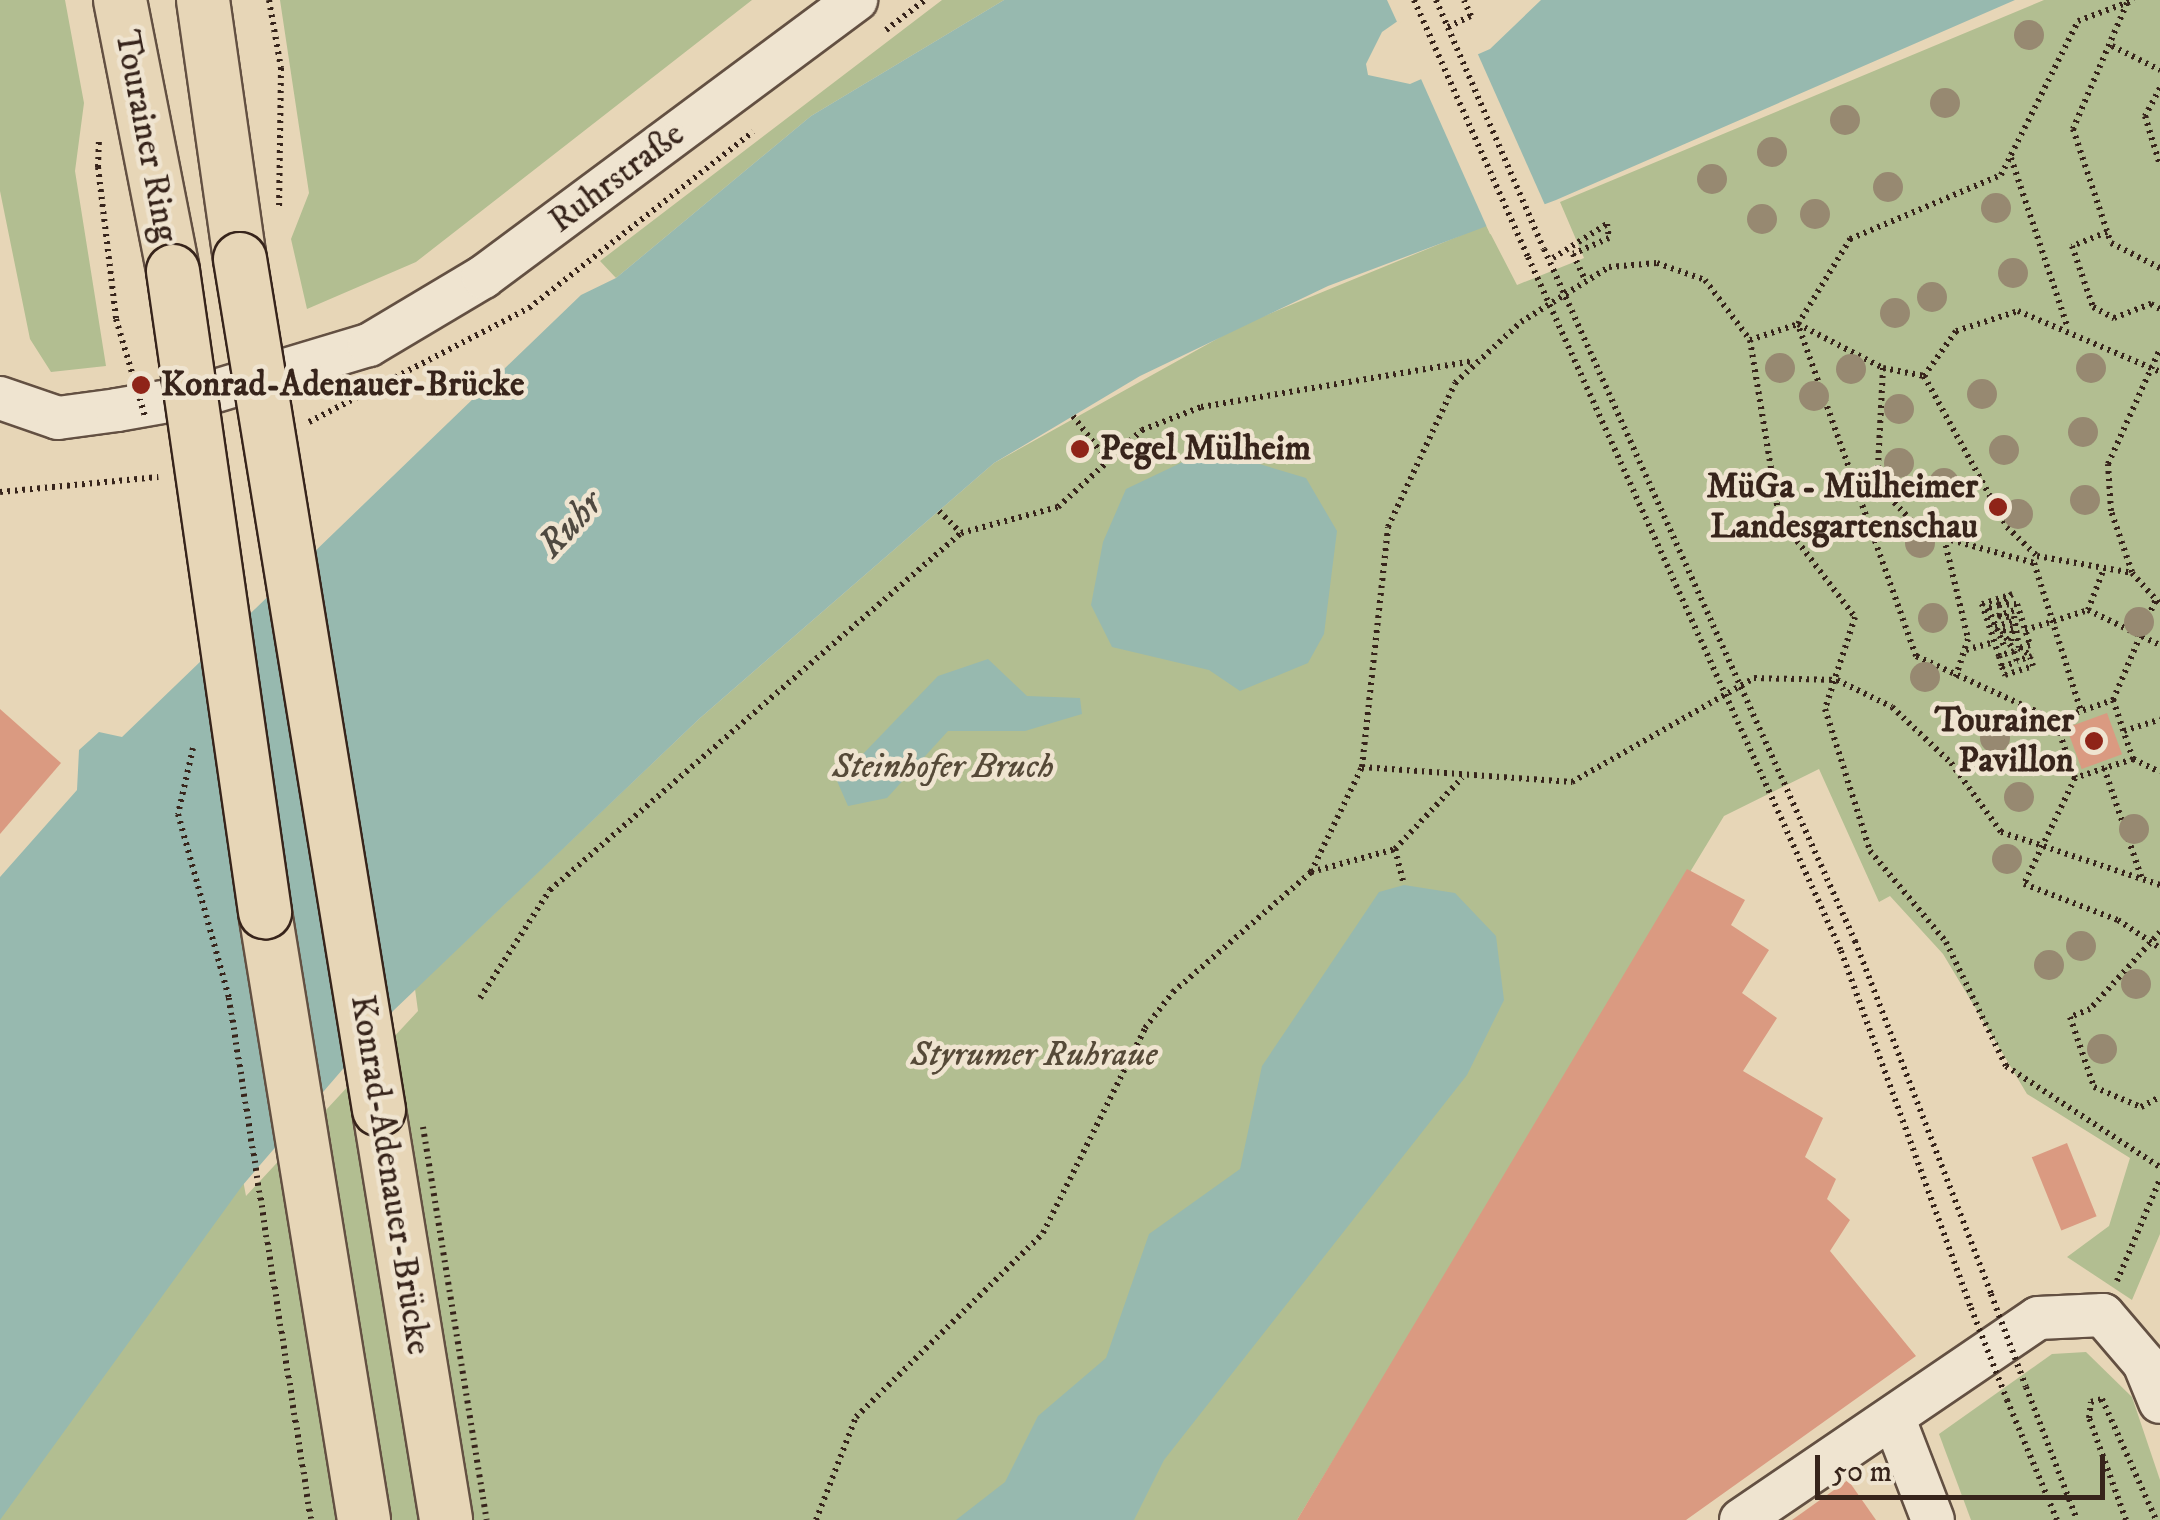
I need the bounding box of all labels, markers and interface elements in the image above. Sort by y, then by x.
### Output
street label: Tourainer Ring [105,27,187,245]
street label: Ruhrstraße [541,114,693,242]
place label: Konrad-Adenauer-Brücke [161,364,525,406]
marker: Konrad-Adenauer-Brücke [130,374,152,396]
place label: Pegel Mülheim [1100,428,1311,470]
marker: Pegel Mülheim [1069,438,1091,460]
place label: MüGa - Mülheimer Landesgartenschau [1706,466,1978,548]
water label: Ruhr [529,482,613,568]
marker: MüGa - Mülheimer Landesgartenschau [1987,496,2009,518]
place label: Tourainer Pavillon [1935,700,2074,782]
marker: Tourainer Pavillon [2083,730,2105,752]
park label: Steinhofer Bruch [832,746,1054,788]
street label: Konrad-Adenauer-Brücke [341,992,439,1358]
park label: Styrumer Ruhraue [911,1034,1157,1076]
scale bar [1820,1435,2110,1497]
text: 50 m [1832,1454,1892,1491]

